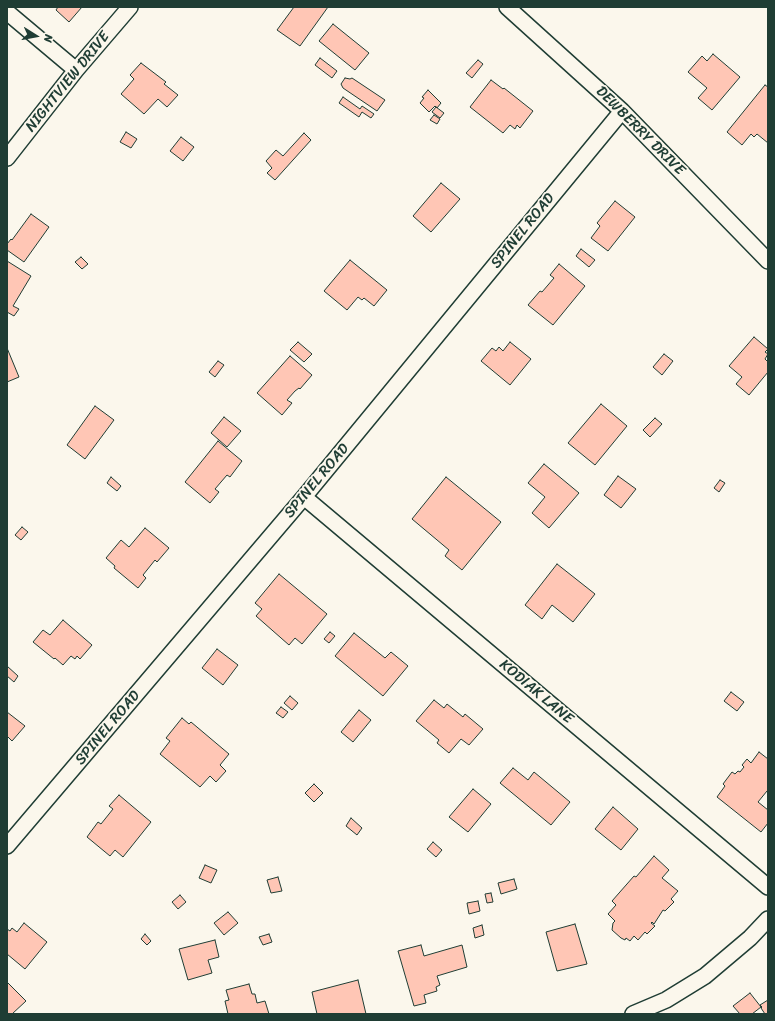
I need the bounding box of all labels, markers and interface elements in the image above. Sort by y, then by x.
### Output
north arrow [16,16,56,56]
street label: NIGHTVIEW DRIVE [22,28,114,136]
street label: DEWBERRY DRIVE [592,83,688,179]
street label: SPINEL ROAD [487,190,559,272]
street label: SPINEL ROAD [281,440,353,522]
street label: KODIAK LANE [495,656,577,728]
street label: SPINEL ROAD [72,687,144,769]

